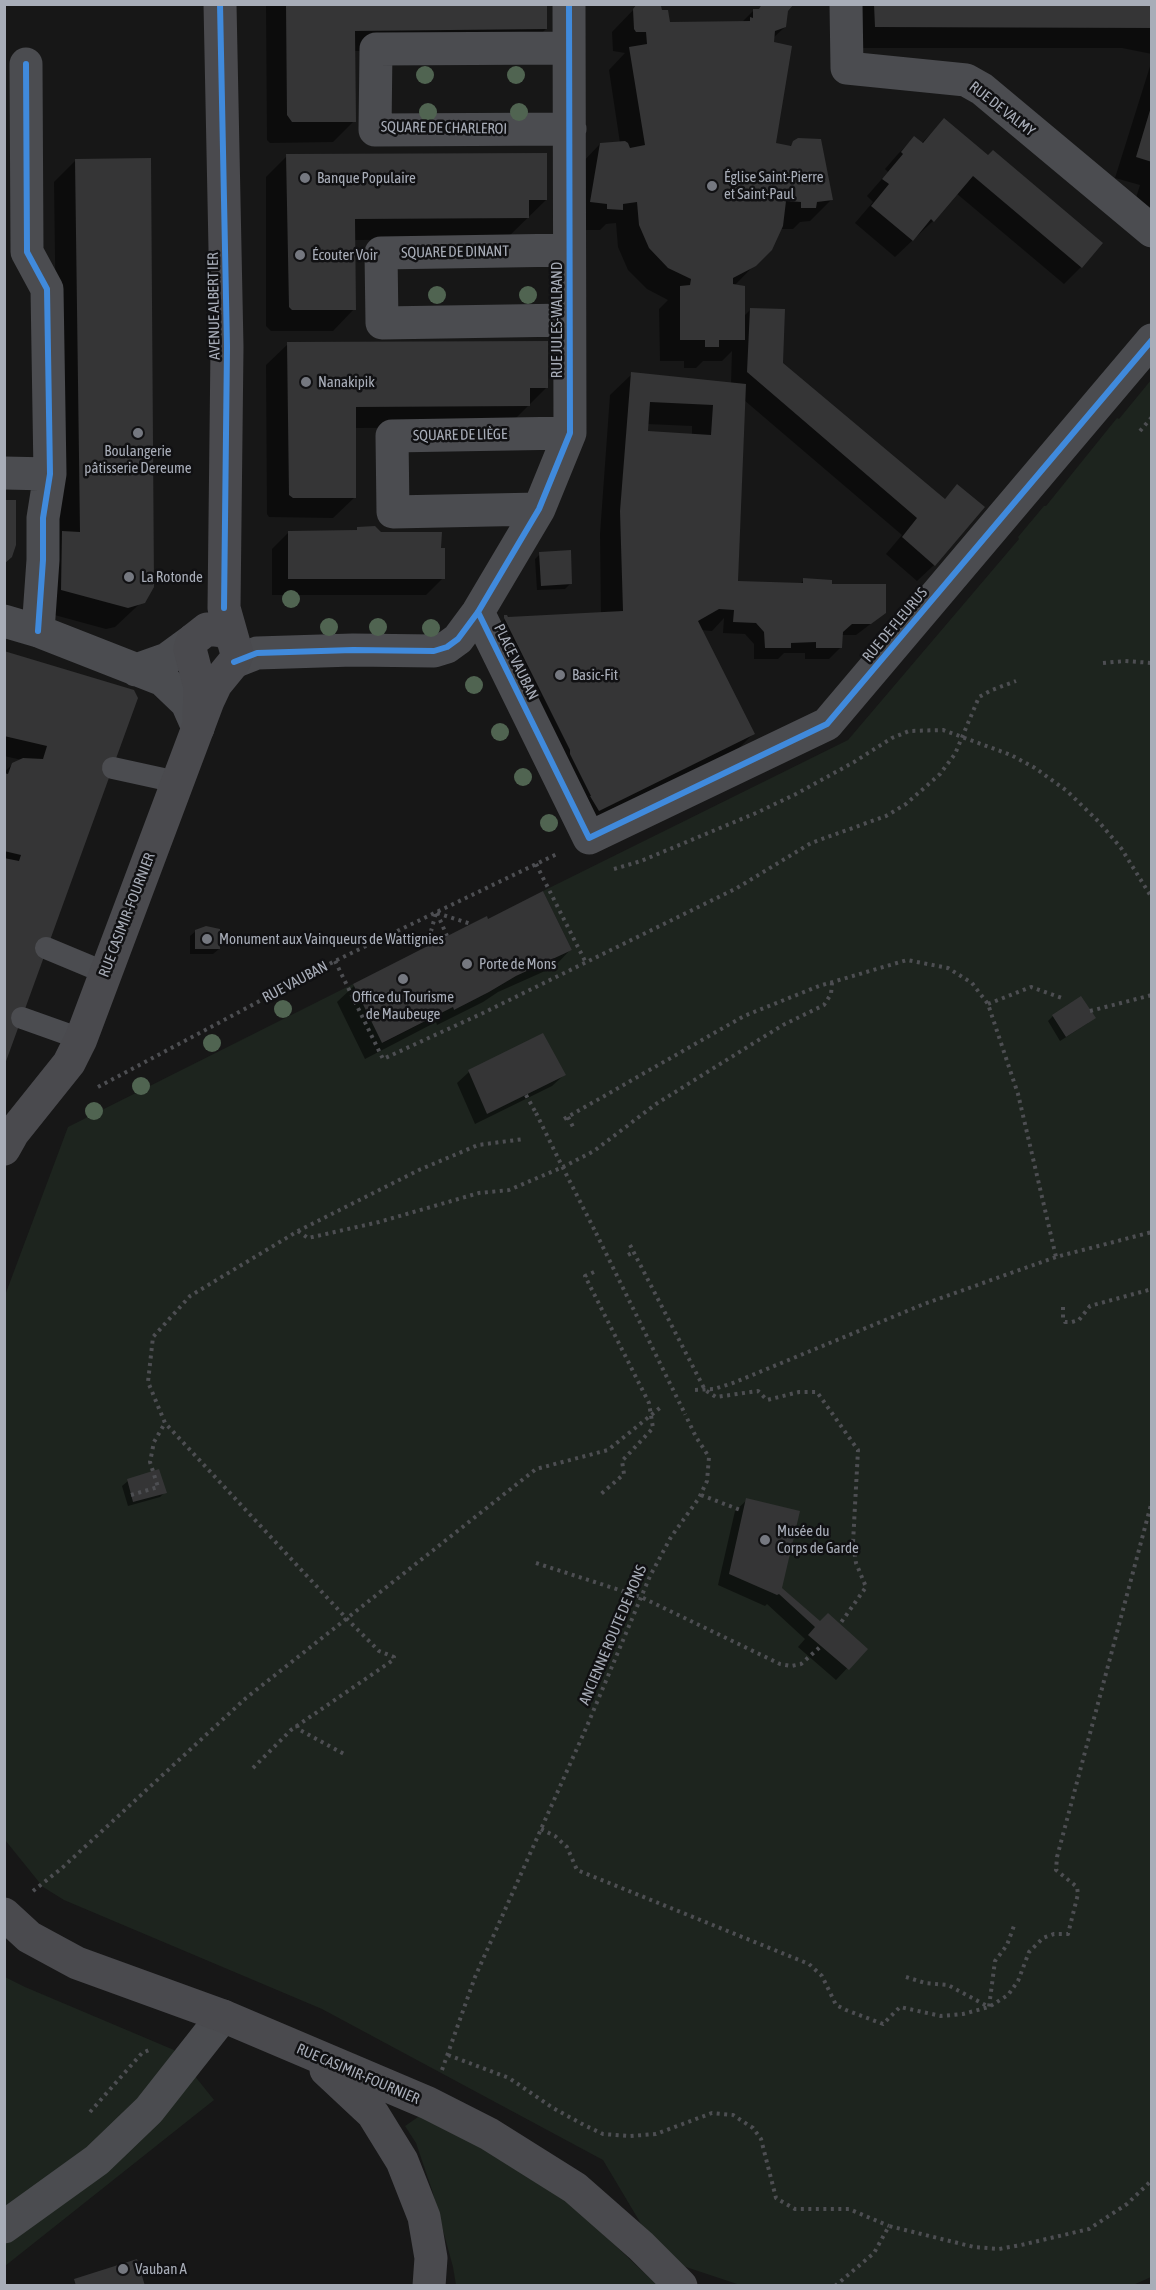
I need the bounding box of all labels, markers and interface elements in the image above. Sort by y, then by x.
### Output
street label: RUE DE VALMY [966,78,1038,140]
street label: SQUARE DE CHARLEROI [381,118,507,138]
place label: Église Saint-Pierre et Saint-Paul [724,168,823,203]
place label: Banque Populaire [317,169,416,187]
marker: Banque Populaire [298,171,312,185]
marker: Église Saint-Pierre et Saint-Paul [705,179,719,193]
street label: SQUARE DE DINANT [401,242,509,262]
place label: Écouter Voir [312,246,378,264]
marker: Écouter Voir [293,248,307,262]
street label: AVENUE ALBERT IER [204,252,224,360]
street label: RUE JULES-WALRAND [548,262,566,378]
place label: Nanakipik [318,373,375,391]
marker: Nanakipik [299,375,313,389]
street label: SQUARE DE LIÈGE [413,425,507,445]
marker: Boulangerie pâtisserie Dereume [131,426,145,440]
place label: Boulangerie pâtisserie Dereume [84,442,192,477]
place label: La Rotonde [141,568,203,586]
marker: La Rotonde [122,570,136,584]
street label: RUE DE FLEURUS [859,584,931,666]
street label: PLACE VAUBAN [490,621,542,703]
place label: Basic-Fit [572,666,618,684]
marker: Basic-Fit [553,668,567,682]
street label: RUE CASIMIR-FOURNIER [95,850,159,980]
place label: Monument aux Vainqueurs de Wattignies [219,930,444,948]
marker: Monument aux Vainqueurs de Wattignies [200,932,214,946]
place label: Porte de Mons [479,955,556,973]
street label: RUE VAUBAN [259,957,331,1007]
marker: Porte de Mons [460,957,474,971]
marker: Office du Tourisme de Maubeuge [396,972,410,986]
place label: Office du Tourisme de Maubeuge [352,988,454,1023]
place label: Musée du Corps de Garde [777,1522,859,1557]
marker: Musée du Corps de Garde [758,1533,772,1547]
street label: ANCIENNE ROUTE DE MONS [575,1562,651,1708]
street label: RUE CASIMIR-FOURNIER [294,2040,422,2108]
place label: Vauban A [135,2260,187,2278]
marker: Vauban A [116,2262,130,2276]

